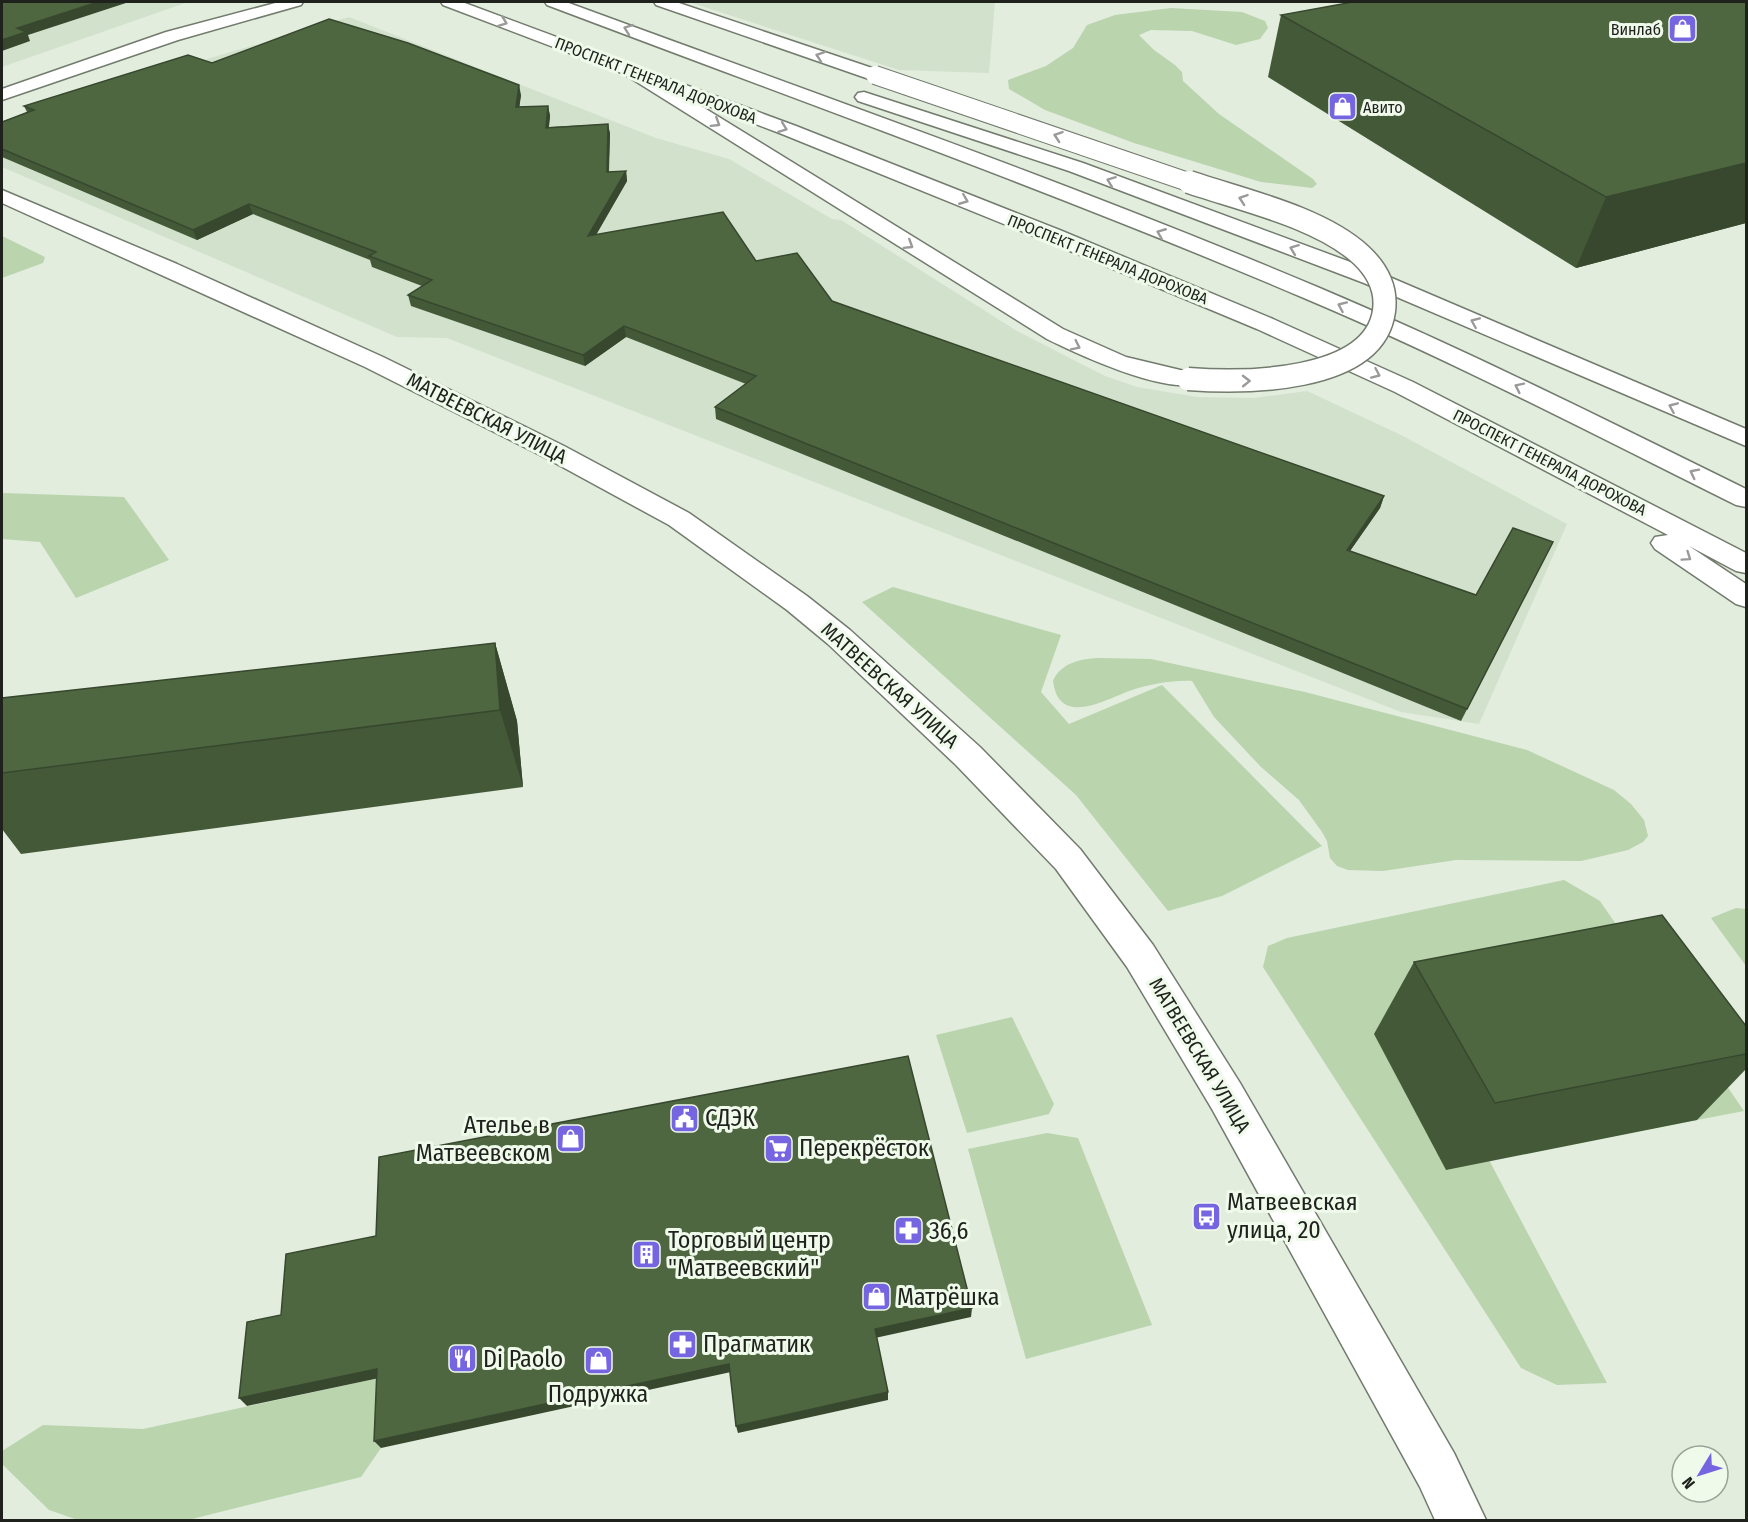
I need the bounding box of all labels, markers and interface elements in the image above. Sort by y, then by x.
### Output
shop icon: Винлаб [1666,13,1698,45]
one-way arrow [498,15,508,28]
place label: Винлаб [1611,20,1661,39]
one-way arrow [623,23,633,36]
street label: ПРОСПЕКТ ГЕНЕРАЛА ДОРОХОВА [552,33,760,128]
one-way arrow [815,51,826,64]
shop icon: Авито [1326,91,1358,123]
place label: Авито [1363,98,1403,117]
one-way arrow [710,115,720,127]
one-way arrow [777,121,788,133]
one-way arrow [1053,131,1064,144]
one-way arrow [1107,175,1117,188]
one-way arrow [958,193,969,205]
one-way arrow [1238,194,1248,206]
street label: ПРОСПЕКТ ГЕНЕРАЛА ДОРОХОВА [1005,210,1211,309]
one-way arrow [1156,228,1167,240]
one-way arrow [903,238,913,250]
one-way arrow [1289,244,1300,256]
one-way arrow [1337,301,1348,313]
one-way arrow [1470,317,1481,329]
one-way arrow [1070,338,1081,350]
street label: МАТВЕЕВСКАЯ УЛИЦА [403,367,571,469]
one-way arrow [1370,367,1381,379]
one-way arrow [1242,375,1251,387]
one-way arrow [1515,382,1526,394]
one-way arrow [1669,402,1680,414]
street label: ПРОСПЕКТ ГЕНЕРАЛА ДОРОХОВА [1450,405,1650,520]
one-way arrow [1690,468,1701,480]
one-way arrow [1681,550,1692,561]
street label: МАТВЕЕВСКАЯ УЛИЦА [816,617,964,753]
street label: МАТВЕЕВСКАЯ УЛИЦА [1144,973,1256,1137]
public building icon: СДЭК [668,1102,700,1134]
place label: СДЭК [705,1104,755,1132]
place label: Ателье в Матвеевском [416,1111,550,1167]
shop icon: Ателье в Матвеевском [555,1123,587,1155]
supermarket icon: Перекрёсток [762,1132,794,1164]
place label: Перекрёсток [799,1134,930,1162]
place label: Матвеевская улица, 20 [1227,1188,1358,1244]
bus stop icon: Матвеевская улица, 20 [1190,1200,1222,1232]
pharmacy icon: 36,6 [892,1215,924,1247]
place label: 36,6 [929,1217,968,1245]
place label: Торговый центр "Матвеевский" [668,1226,831,1282]
building icon: Торговый центр "Матвеевский" [631,1238,663,1270]
shop icon: Матрёшка [860,1281,892,1313]
place label: Матрёшка [897,1283,1000,1311]
pharmacy icon: Прагматик [666,1328,698,1360]
place label: Прагматик [703,1330,811,1358]
restaurant icon: Di Paolo [446,1343,478,1375]
place label: Di Paolo [483,1345,563,1373]
shop icon: Подружка [582,1345,614,1377]
place label: Подружка [548,1380,648,1408]
north arrow [1670,1444,1730,1504]
text: N [1678,1473,1699,1493]

